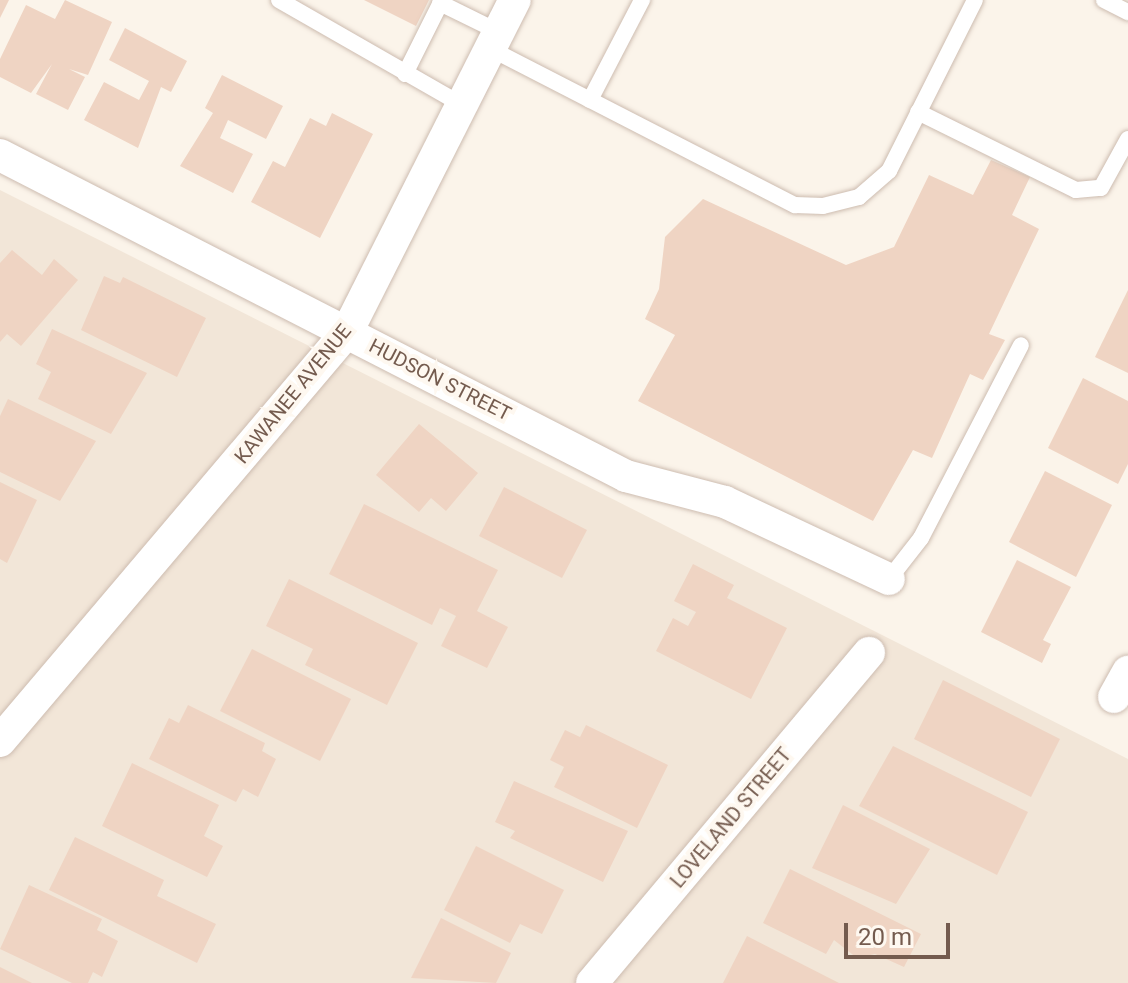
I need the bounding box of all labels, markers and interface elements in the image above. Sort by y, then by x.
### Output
street label: KAWANEE AVENUE [230,320,356,468]
street label: HUDSON STREET [365,334,515,426]
street label: LOVELAND STREET [666,743,796,893]
scale bar [848,907,954,957]
text: 20 m [858,923,912,951]

